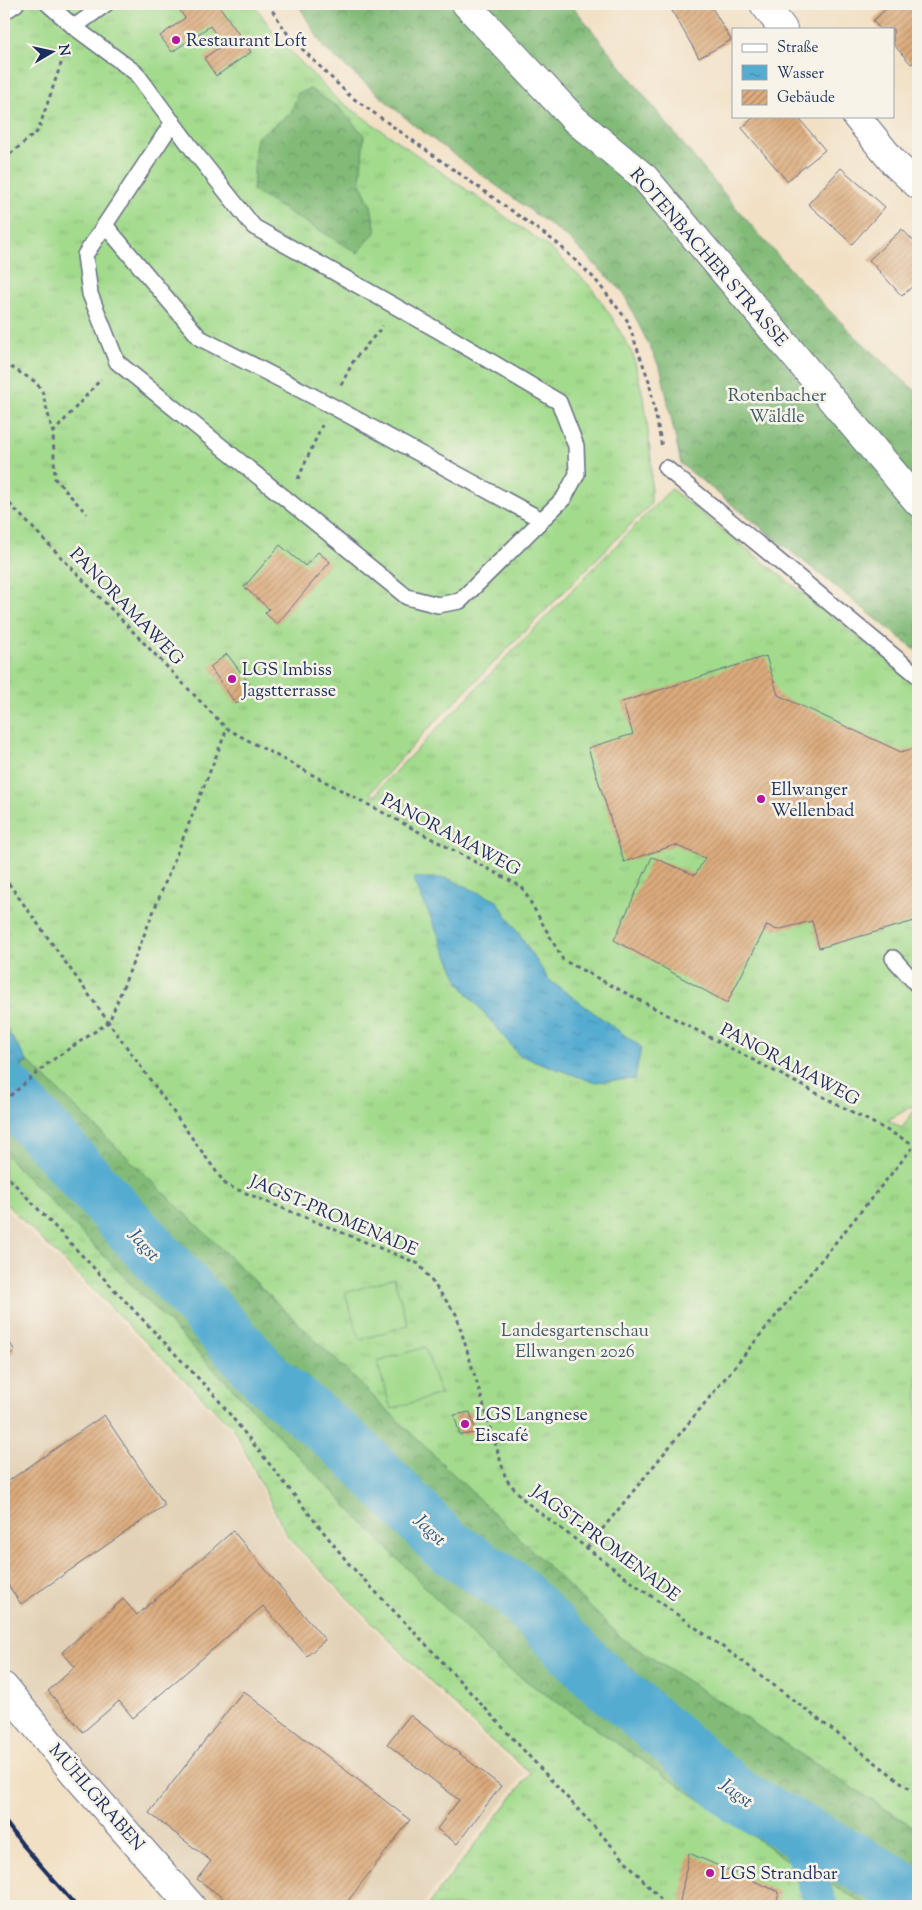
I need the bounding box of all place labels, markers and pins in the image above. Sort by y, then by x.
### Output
place label: Restaurant Loft [186,29,307,55]
marker: Restaurant Loft [170,34,182,46]
place label: LGS Imbiss Jagstterrasse [241,658,336,705]
marker: LGS Imbiss Jagstterrasse [226,673,238,685]
place label: Ellwanger Wellenbad [771,778,854,825]
marker: Ellwanger Wellenbad [755,793,767,805]
place label: LGS Langnese Eiscafé [475,1403,588,1450]
marker: LGS Langnese Eiscafé [459,1418,471,1430]
place label: LGS Strandbar [720,1862,838,1888]
marker: LGS Strandbar [704,1867,716,1879]

